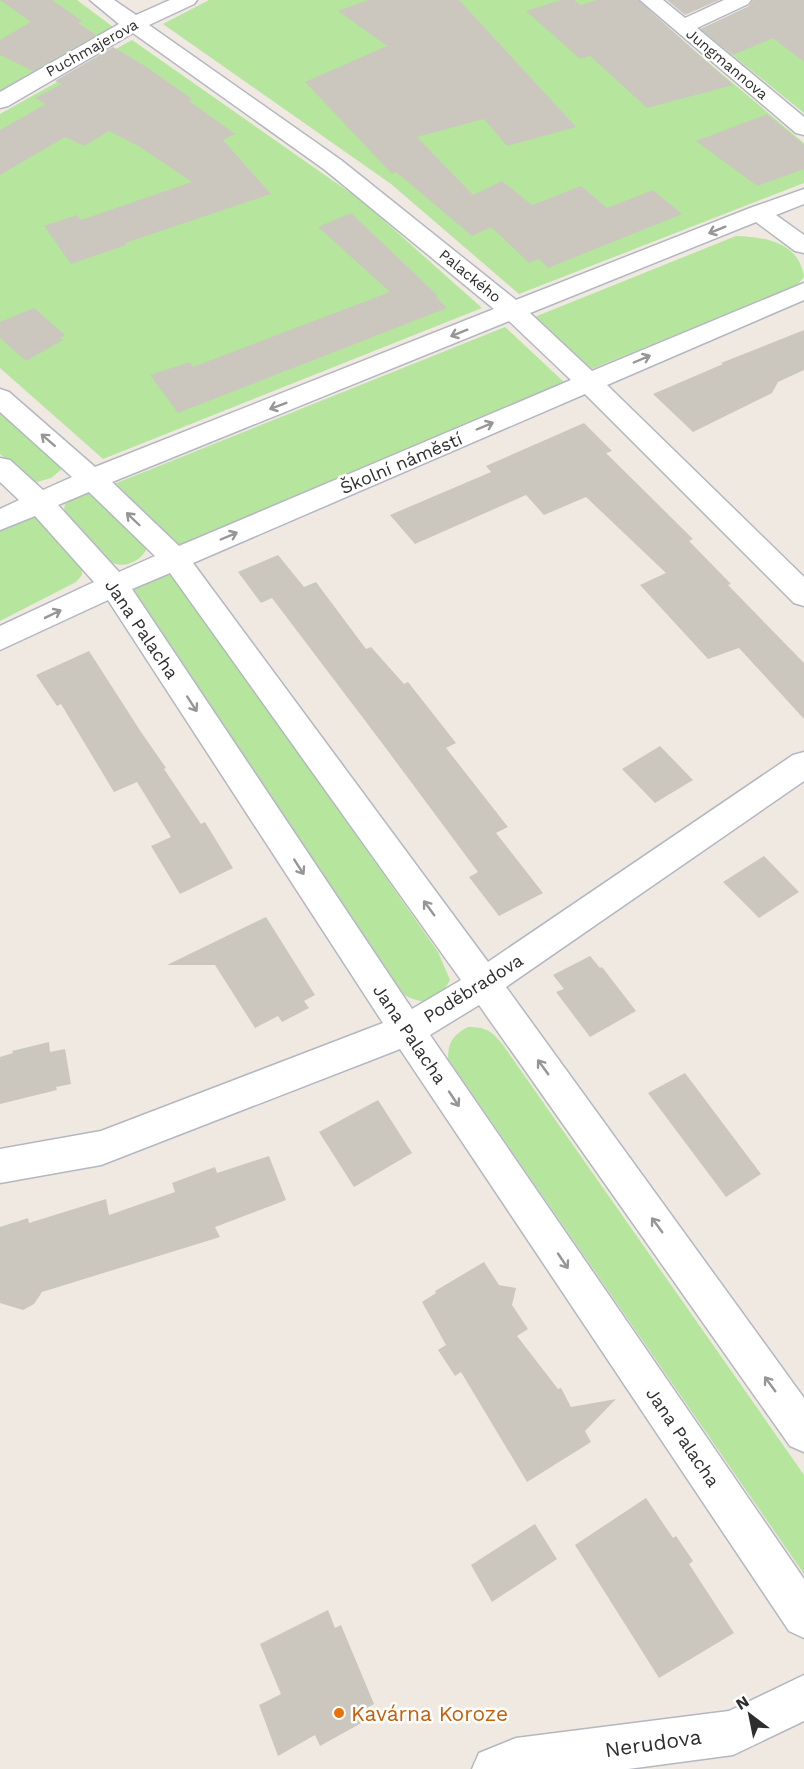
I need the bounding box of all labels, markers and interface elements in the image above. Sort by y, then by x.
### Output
street label: Puchmajerova [43,15,142,81]
street label: Jungmannova [682,25,772,104]
one-way arrow [708,225,727,236]
street label: Palackého [435,246,505,306]
one-way arrow [450,328,468,339]
one-way arrow [633,353,651,364]
one-way arrow [269,401,287,412]
one-way arrow [476,420,494,431]
street label: Školní náměstí [337,428,465,498]
one-way arrow [41,433,56,447]
one-way arrow [126,511,141,526]
one-way arrow [219,530,238,541]
street label: Jana Palacha [101,575,183,683]
one-way arrow [43,607,61,619]
one-way arrow [187,695,199,712]
one-way arrow [294,858,306,875]
one-way arrow [423,901,435,917]
street label: Poděbradova [419,949,527,1027]
street label: Jana Palacha [369,980,451,1088]
one-way arrow [537,1059,549,1075]
one-way arrow [448,1091,460,1107]
one-way arrow [650,1218,663,1234]
one-way arrow [557,1252,569,1268]
one-way arrow [764,1376,776,1392]
street label: Jana Palacha [642,1383,724,1491]
north arrow [720,1685,780,1745]
text: N [732,1692,752,1714]
place label: Kavárna Koroze [351,1701,508,1726]
marker: Kavárna Koroze [332,1706,346,1720]
street label: Nerudova [603,1724,703,1762]

